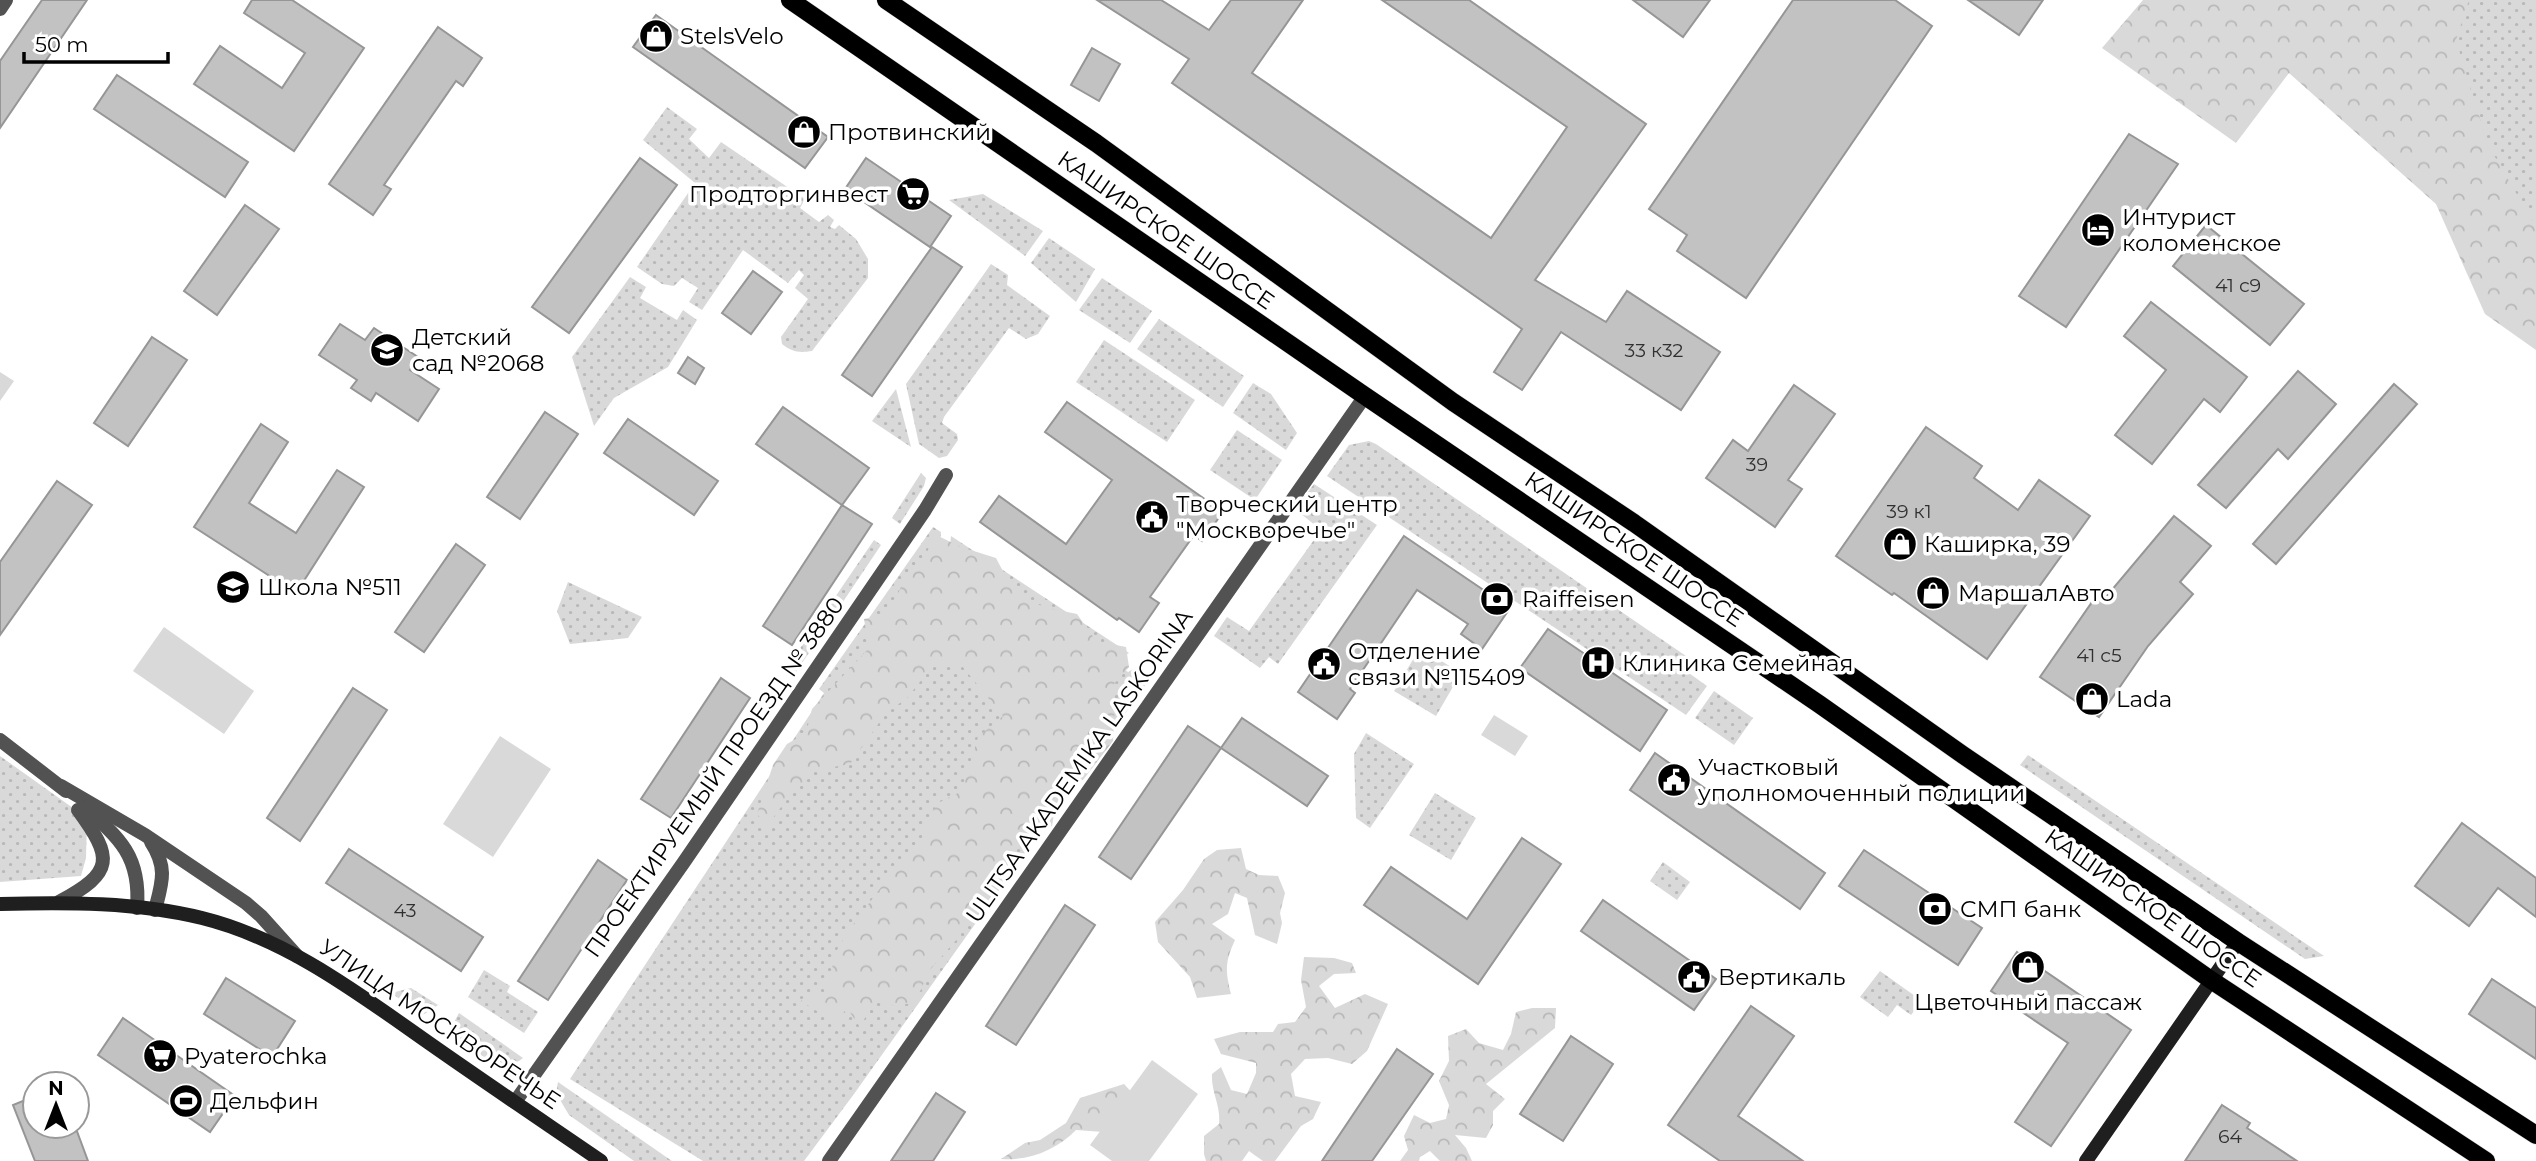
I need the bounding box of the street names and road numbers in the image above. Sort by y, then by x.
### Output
street label: КАШИРСКОЕ ШОССЕ [1052,145,1280,315]
street label: КАШИРСКОЕ ШОССЕ [1519,465,1749,633]
street label: ПРОЕКТИРУЕМЫЙ ПРОЕЗД № 3880 [578,591,850,963]
street label: ULITSA AKADEMIKA LASKORINA [960,603,1199,928]
street label: КАШИРСКОЕ ШОССЕ [2039,823,2267,993]
street label: УЛИЦА МОСКВОРЕЧЬЕ [314,933,566,1115]

